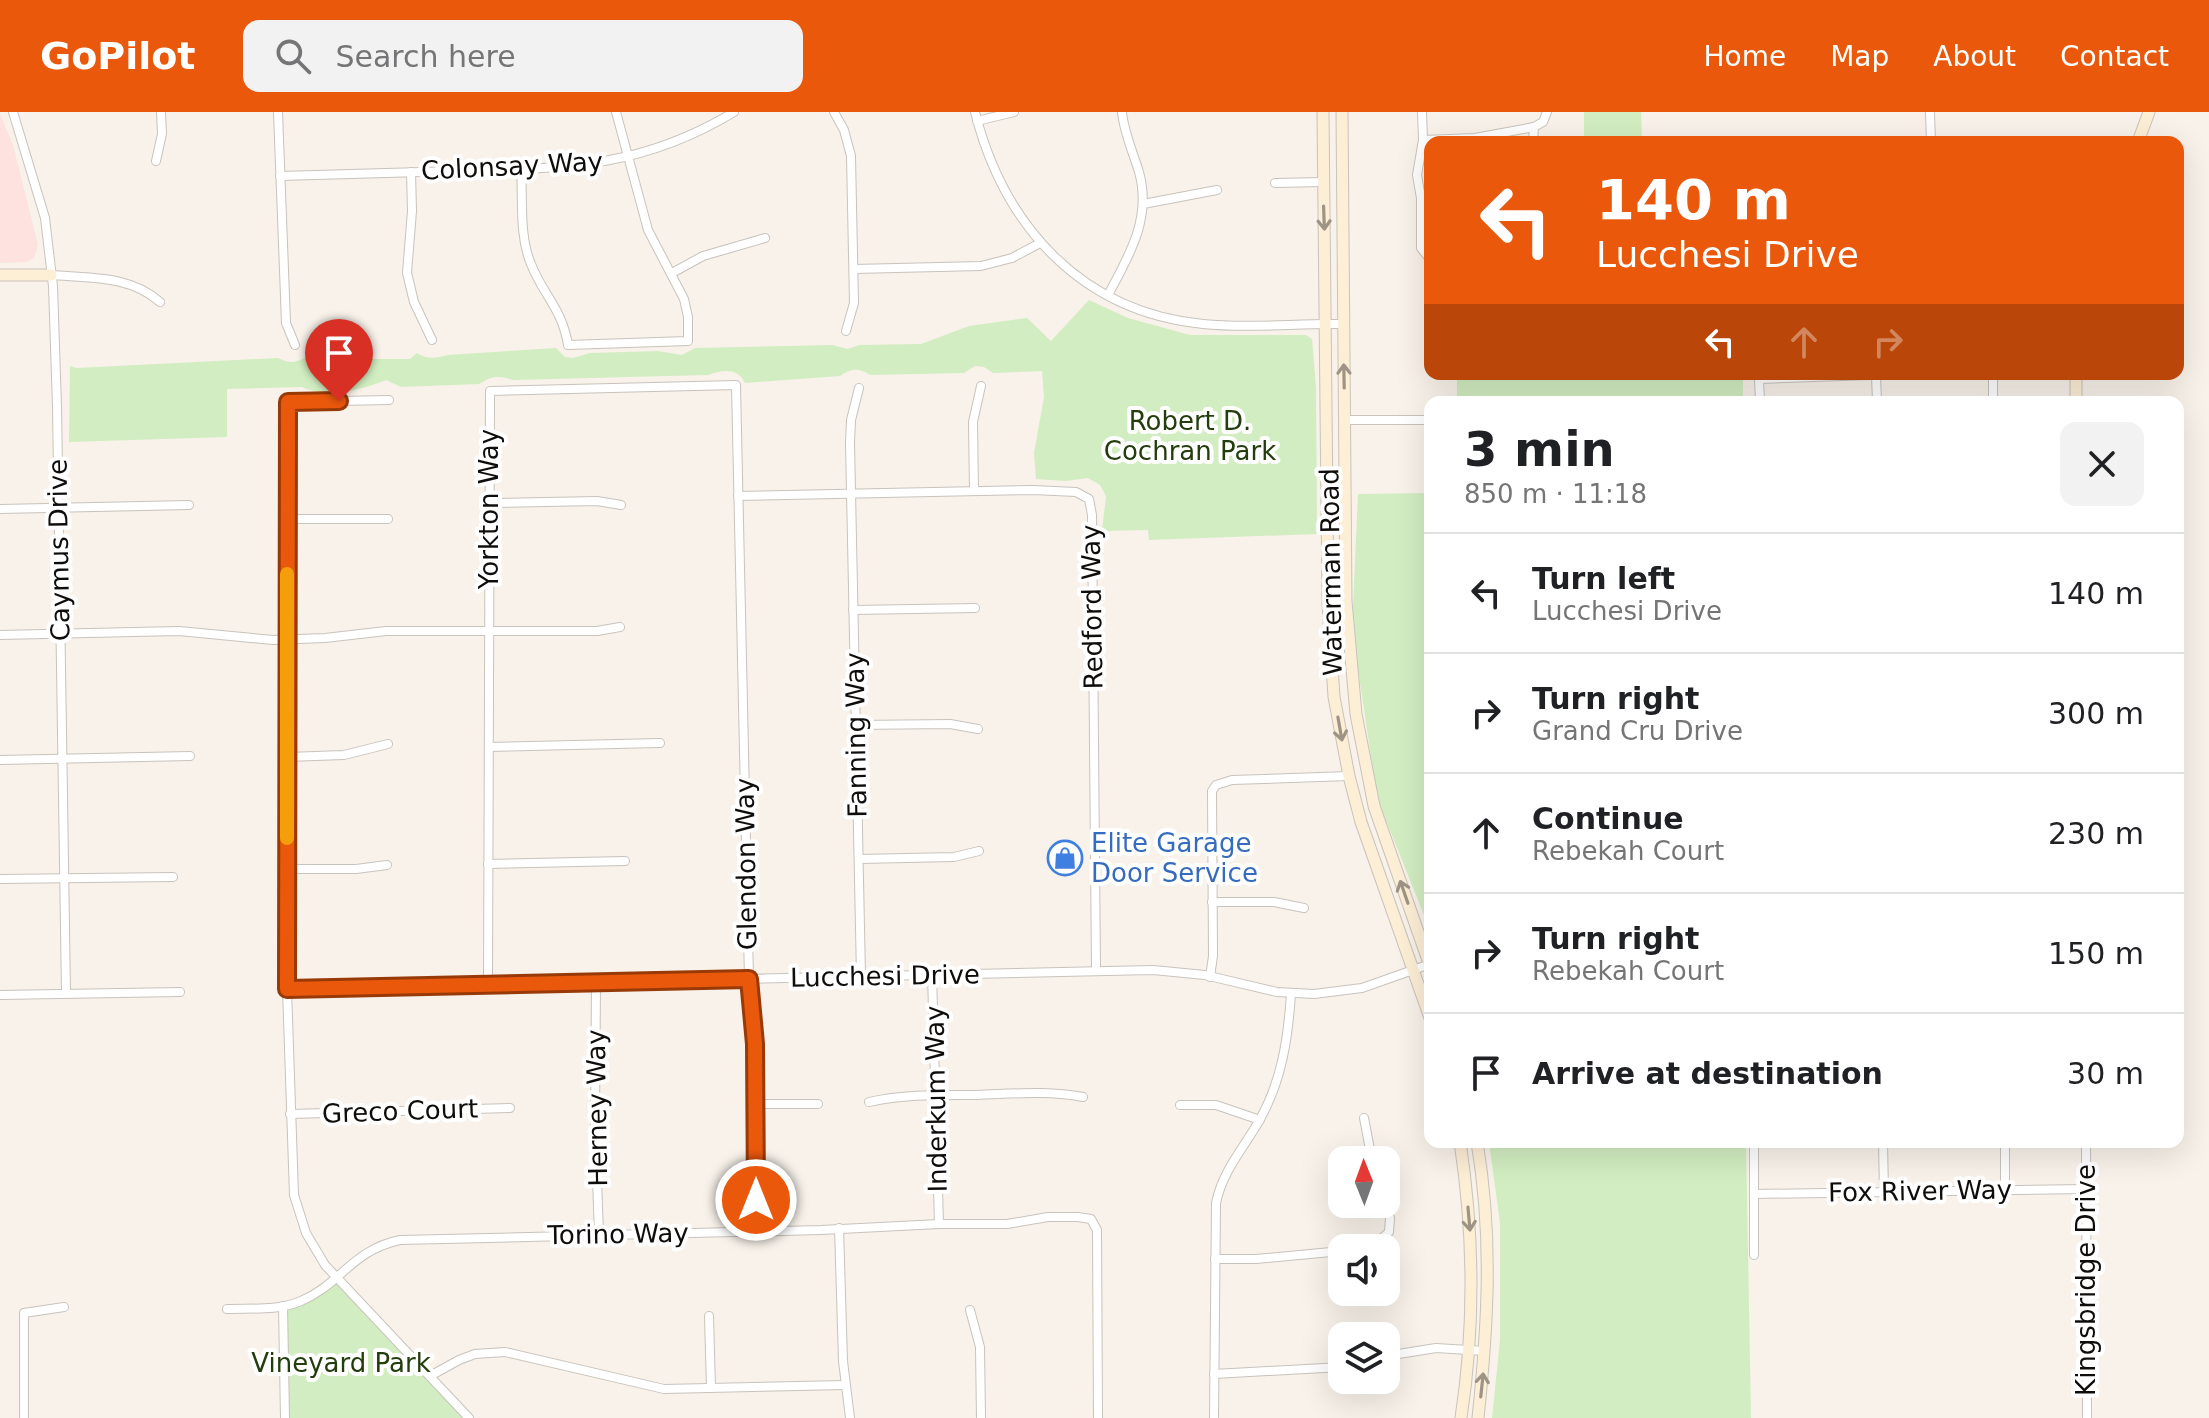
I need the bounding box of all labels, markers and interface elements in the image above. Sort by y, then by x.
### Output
search box [243,20,803,92]
text: GoPilot [40,34,195,78]
icon: search [271,34,315,78]
text: Search here [335,39,516,74]
text: Home [1703,40,1786,73]
text: Map [1830,40,1889,73]
text: About [1933,40,2016,73]
text: Contact [2060,40,2169,73]
street label: Colonsay Way [420,146,604,186]
text: 140 m [1596,167,1791,232]
icon: left [1464,168,1568,272]
one-way arrow [1316,204,1332,231]
text: Lucchesi Drive [1596,234,1859,275]
pin [305,319,373,401]
icon: left [1698,320,1742,364]
icon: ahead [1782,320,1826,364]
icon: right [1866,320,1910,364]
icon: arrive [317,331,361,375]
one-way arrow [1336,363,1352,390]
park label: Robert D. Cochran Park [1104,406,1276,466]
text: 3 min [1464,421,1615,477]
button: close [2060,422,2144,506]
street label: Yorkton Way [474,429,504,590]
street label: Caymus Drive [42,459,76,641]
street label: Waterman Road [1314,468,1348,676]
text: 850 m · 11:18 [1464,479,1647,509]
street label: Redford Way [1076,524,1108,690]
text: Turn left [1532,561,1675,596]
icon: left [1464,571,1508,615]
text: 140 m [2048,576,2144,611]
text: Lucchesi Drive [1532,596,1722,626]
street label: Fanning Way [840,652,872,818]
text: Turn right [1532,681,1699,716]
icon: right [1464,691,1508,735]
text: 300 m [2048,696,2144,731]
one-way arrow [1334,716,1349,741]
text: Grand Cru Drive [1532,716,1743,746]
street label: Glendon Way [729,778,763,950]
text: Continue [1532,801,1684,836]
icon: ahead [1464,811,1508,855]
text: 230 m [2048,816,2144,851]
place label: Elite Garage Door Service [1091,828,1258,888]
text: Rebekah Court [1532,836,1724,866]
shop icon: Elite Garage Door Service [1046,839,1084,877]
one-way arrow [1396,880,1410,905]
text: Turn right [1532,921,1699,956]
icon: right [1464,931,1508,975]
text: 150 m [2048,936,2144,971]
text: Rebekah Court [1532,956,1724,986]
street label: Lucchesi Drive [790,959,980,993]
street label: Inderkum Way [919,1005,953,1193]
street label: Herney Way [581,1029,613,1187]
icon: arrive [1464,1051,1508,1095]
text: Arrive at destination [1532,1056,1883,1091]
text: 30 m [2067,1056,2144,1091]
street label: Greco Court [321,1093,479,1129]
north arrow [1328,1146,1400,1218]
map controls [1328,1146,1400,1394]
position arrow [714,1158,798,1242]
street label: Kingsbridge Drive [2071,1164,2101,1396]
street label: Fox River Way [1828,1174,2012,1208]
one-way arrow [1462,1206,1477,1232]
street label: Torino Way [546,1218,689,1250]
button: sound [1328,1234,1400,1306]
button: layers [1328,1322,1400,1394]
park label: Vineyard Park [251,1348,431,1378]
one-way arrow [1474,1372,1489,1398]

